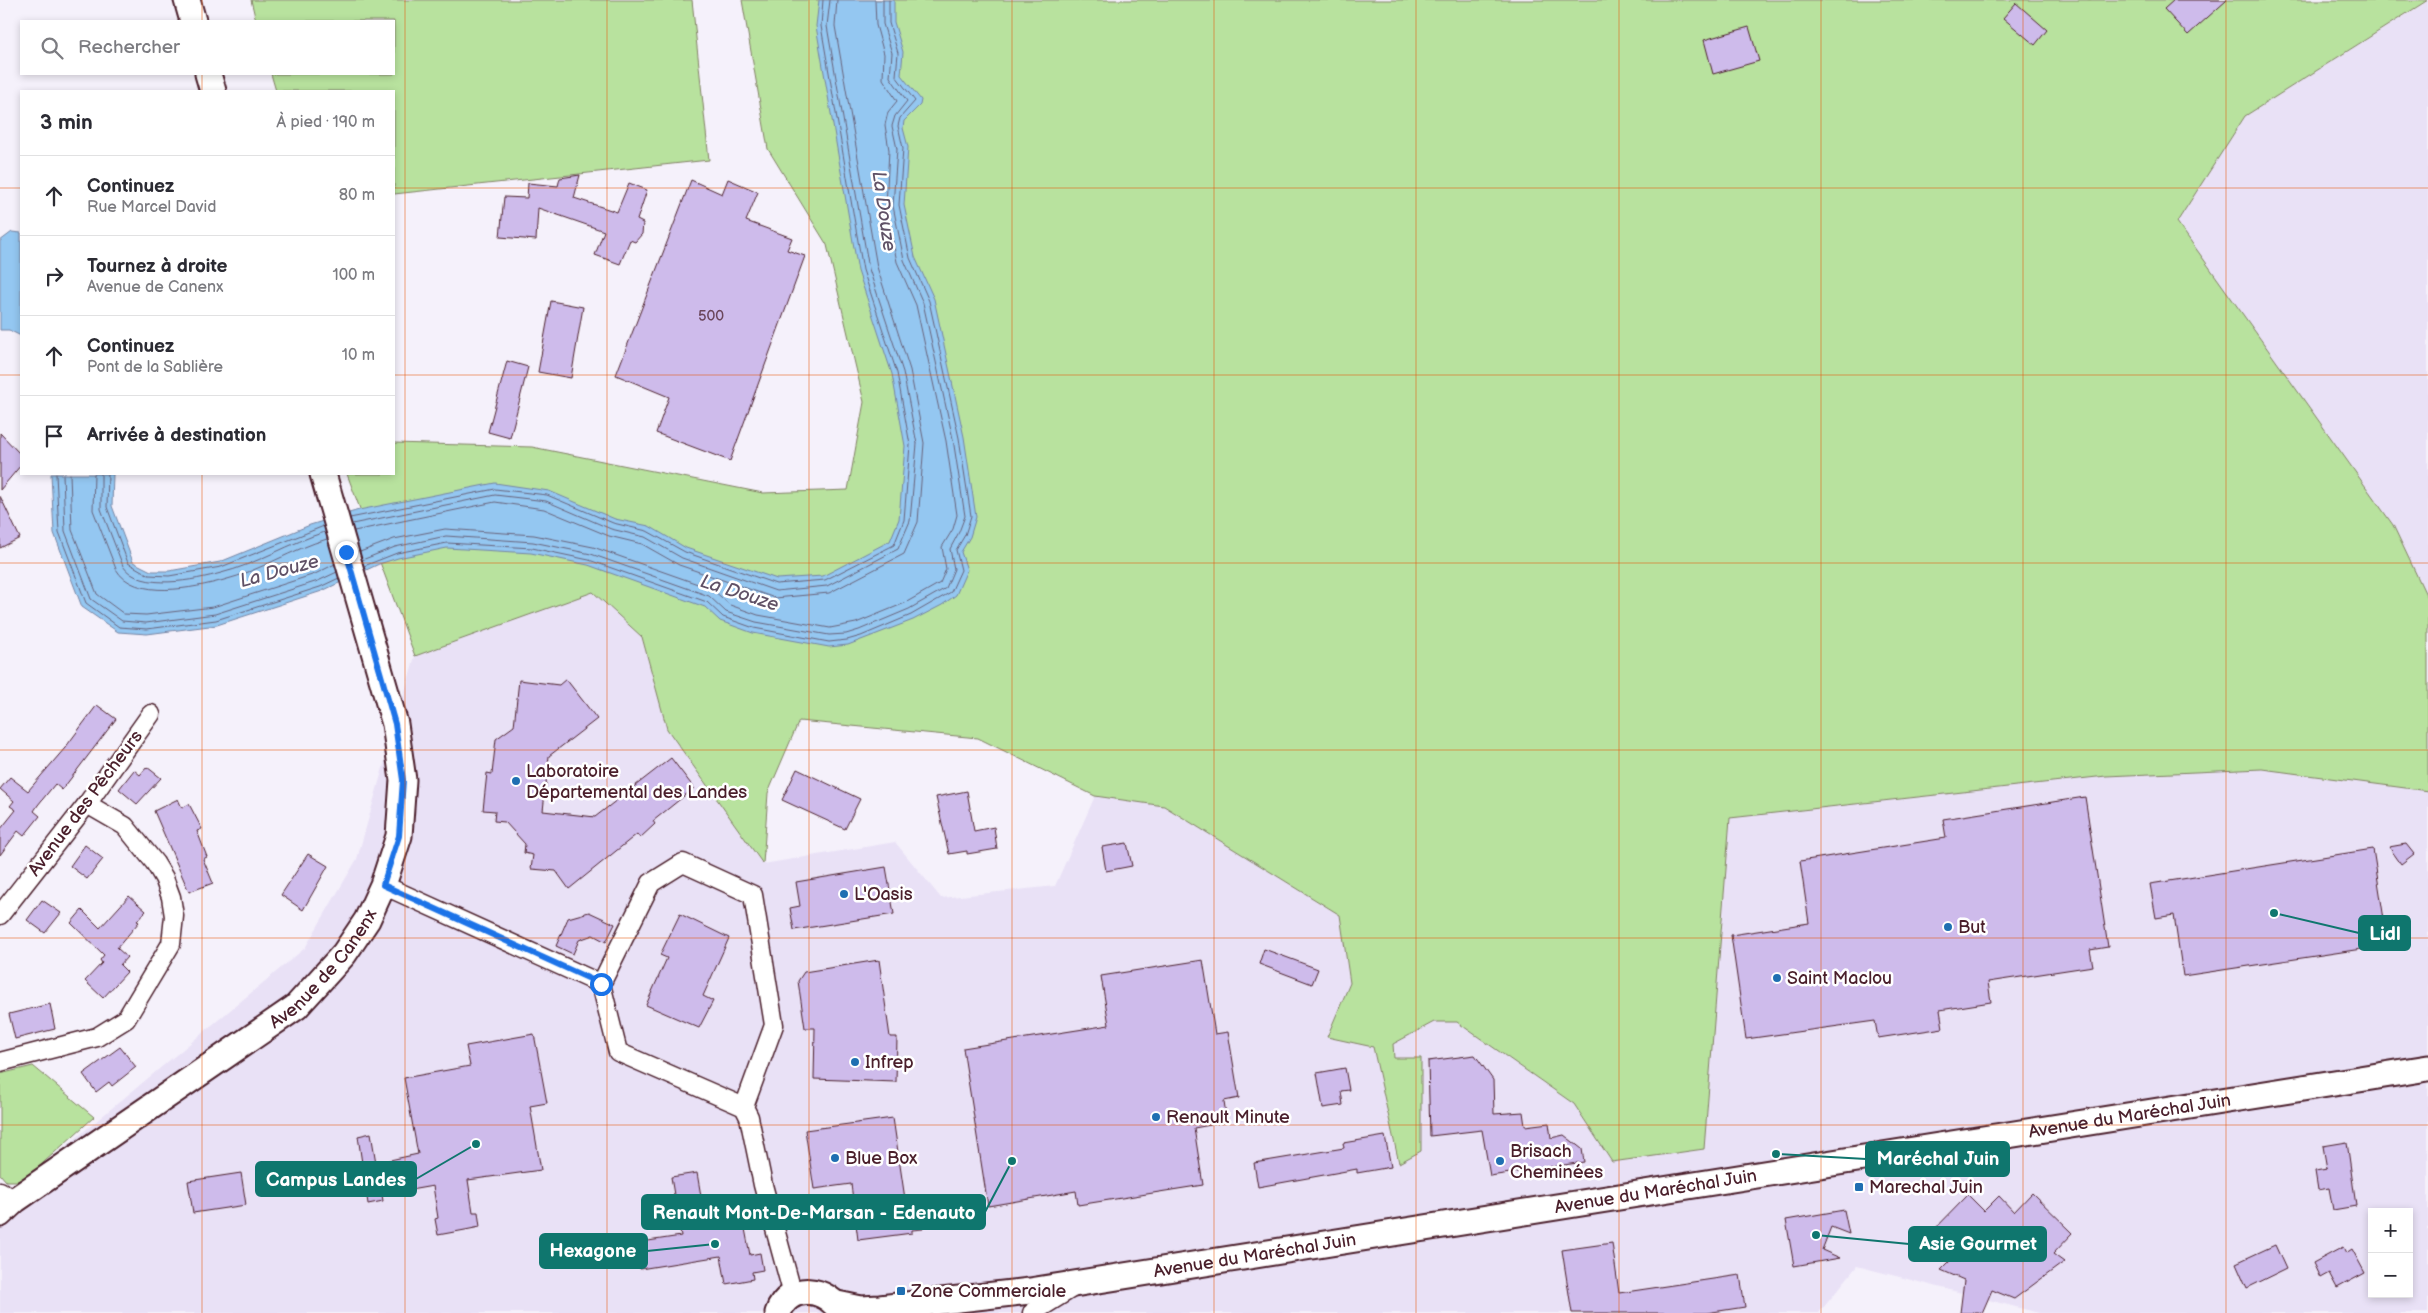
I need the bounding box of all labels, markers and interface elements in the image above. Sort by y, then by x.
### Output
search box [20,20,395,75]
icon: search [38,34,66,62]
text: Rechercher [78,36,180,59]
text: 3 min [40,110,93,135]
text: À pied · 190 m [276,113,375,132]
water label: La Douze [866,170,901,253]
text: Continuez [87,175,174,198]
icon: ahead [40,182,68,210]
text: 80 m [339,186,375,205]
text: Rue Marcel David [87,198,216,217]
text: Tournez à droite [87,255,228,278]
icon: right [40,262,68,290]
text: 100 m [332,266,375,285]
text: Avenue de Canenx [87,278,223,297]
house number: 500 [698,307,724,326]
text: Continuez [87,335,174,358]
icon: ahead [40,342,68,370]
text: 10 m [342,346,375,365]
text: Pont de la Sablière [87,358,223,377]
icon: arrive [40,422,68,450]
text: Arrivée à destination [87,424,266,447]
route end [335,541,358,564]
water label: La Douze [237,550,321,593]
water label: La Douze [697,570,782,617]
street label: Avenue des Pêcheurs [24,726,147,880]
place label: Laboratoire Départemental des Landes [526,761,747,803]
marker: Laboratoire Départemental des Landes [510,775,522,787]
place label: L'Oasis [854,884,913,905]
marker: L'Oasis [838,888,850,900]
street label: Avenue de Canenx [265,905,382,1033]
callout: Lidl [2359,916,2410,950]
place label: But [1958,917,1986,938]
marker: But [1942,921,1954,933]
text: Lidl [2369,923,2401,946]
place label: Saint Maclou [1787,968,1892,989]
marker: Saint Maclou [1771,972,1783,984]
route start [590,973,613,996]
place label: Infrep [865,1052,914,1073]
marker: Infrep [849,1056,861,1068]
street label: Avenue du Maréchal Juin [2027,1090,2232,1143]
place label: Renault Minute [1166,1107,1290,1128]
marker: Renault Minute [1150,1111,1162,1123]
place label: Brisach Cheminées [1510,1141,1603,1183]
callout: Maréchal Juin [1866,1142,2009,1176]
place label: Blue Box [845,1148,918,1169]
text: Maréchal Juin [1877,1148,1999,1171]
marker: Blue Box [829,1152,841,1164]
marker: Brisach Cheminées [1494,1155,1506,1167]
callout: Campus Landes [256,1162,416,1196]
street label: Avenue du Maréchal Juin [1553,1165,1758,1218]
text: Campus Landes [266,1169,406,1192]
place label: Marechal Juin [1869,1177,1983,1198]
marker: Marechal Juin [1853,1181,1865,1193]
callout: Renault Mont-De-Marsan - Edenauto [642,1195,985,1229]
text: Renault Mont-De-Marsan - Edenauto [652,1202,976,1225]
map controls [2368,1208,2413,1298]
button: + [2368,1208,2413,1253]
callout: Asie Gourmet [1909,1227,2046,1261]
street label: Avenue du Maréchal Juin [1152,1229,1357,1282]
text: Asie Gourmet [1918,1233,2037,1256]
callout: Hexagone [540,1234,647,1268]
text: Hexagone [550,1240,637,1263]
button: − [2368,1253,2413,1298]
place label: Zone Commerciale [910,1281,1066,1302]
marker: Zone Commerciale [895,1285,907,1297]

